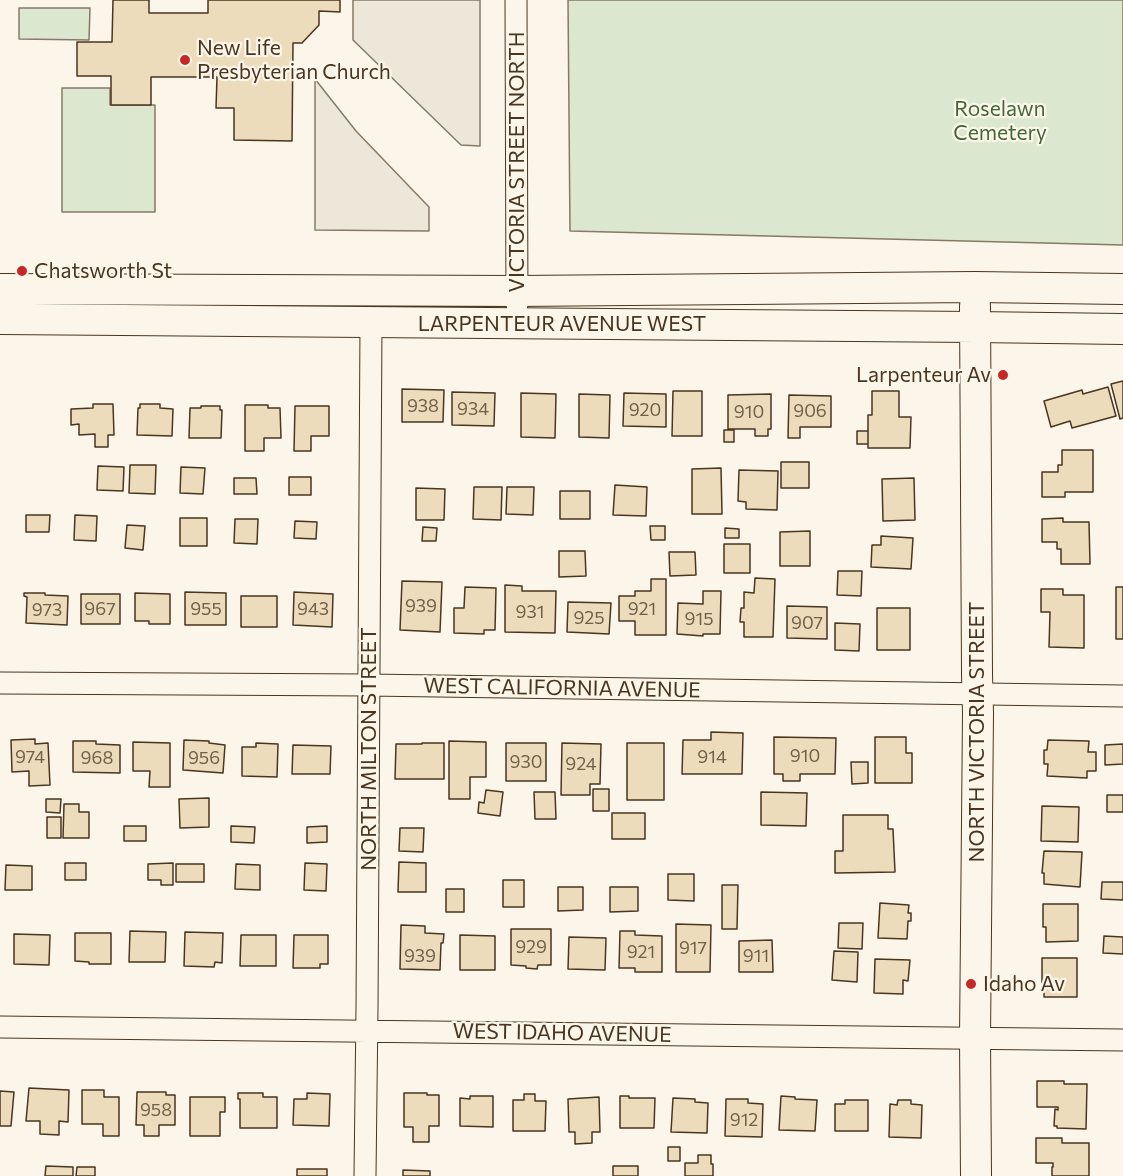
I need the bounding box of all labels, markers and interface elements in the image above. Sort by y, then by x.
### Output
street label: VICTORIA STREET NORTH [504,32,530,292]
place label: New Life Presbyterian Church [197,35,391,85]
marker: New Life Presbyterian Church [178,53,192,67]
park label: Roselawn Cemetery [953,96,1047,146]
place label: Chatsworth St [34,258,172,284]
marker: Chatsworth St [15,264,29,278]
street label: LARPENTEUR AVENUE WEST [418,311,706,337]
place label: Larpenteur Av [856,362,991,388]
marker: Larpenteur Av [996,368,1010,382]
house number: 938 [407,395,439,417]
house number: 934 [457,398,489,420]
house number: 920 [629,399,661,421]
house number: 906 [793,400,827,422]
house number: 910 [734,401,764,423]
house number: 939 [405,595,437,617]
house number: 967 [84,598,116,620]
house number: 955 [190,598,222,620]
house number: 943 [297,598,329,620]
house number: 921 [628,598,656,620]
house number: 973 [32,599,62,621]
house number: 931 [516,601,544,623]
street label: NORTH VICTORIA STREET [964,602,990,862]
house number: 925 [573,607,605,629]
house number: 915 [685,608,713,630]
house number: 907 [791,612,823,634]
street label: NORTH MILTON STREET [356,627,382,871]
street label: WEST CALIFORNIA AVENUE [423,673,701,703]
house number: 910 [790,745,820,767]
house number: 974 [15,746,45,768]
house number: 914 [697,746,727,768]
house number: 968 [81,747,113,769]
house number: 956 [188,747,220,769]
house number: 930 [510,751,542,773]
house number: 924 [565,753,597,775]
house number: 929 [515,936,547,958]
house number: 917 [679,937,707,959]
house number: 921 [627,941,655,963]
house number: 939 [404,945,436,967]
house number: 911 [743,945,769,967]
place label: Idaho Av [983,971,1065,997]
marker: Idaho Av [964,977,978,991]
street label: WEST IDAHO AVENUE [452,1018,672,1048]
house number: 958 [140,1099,172,1121]
house number: 912 [730,1109,758,1131]

